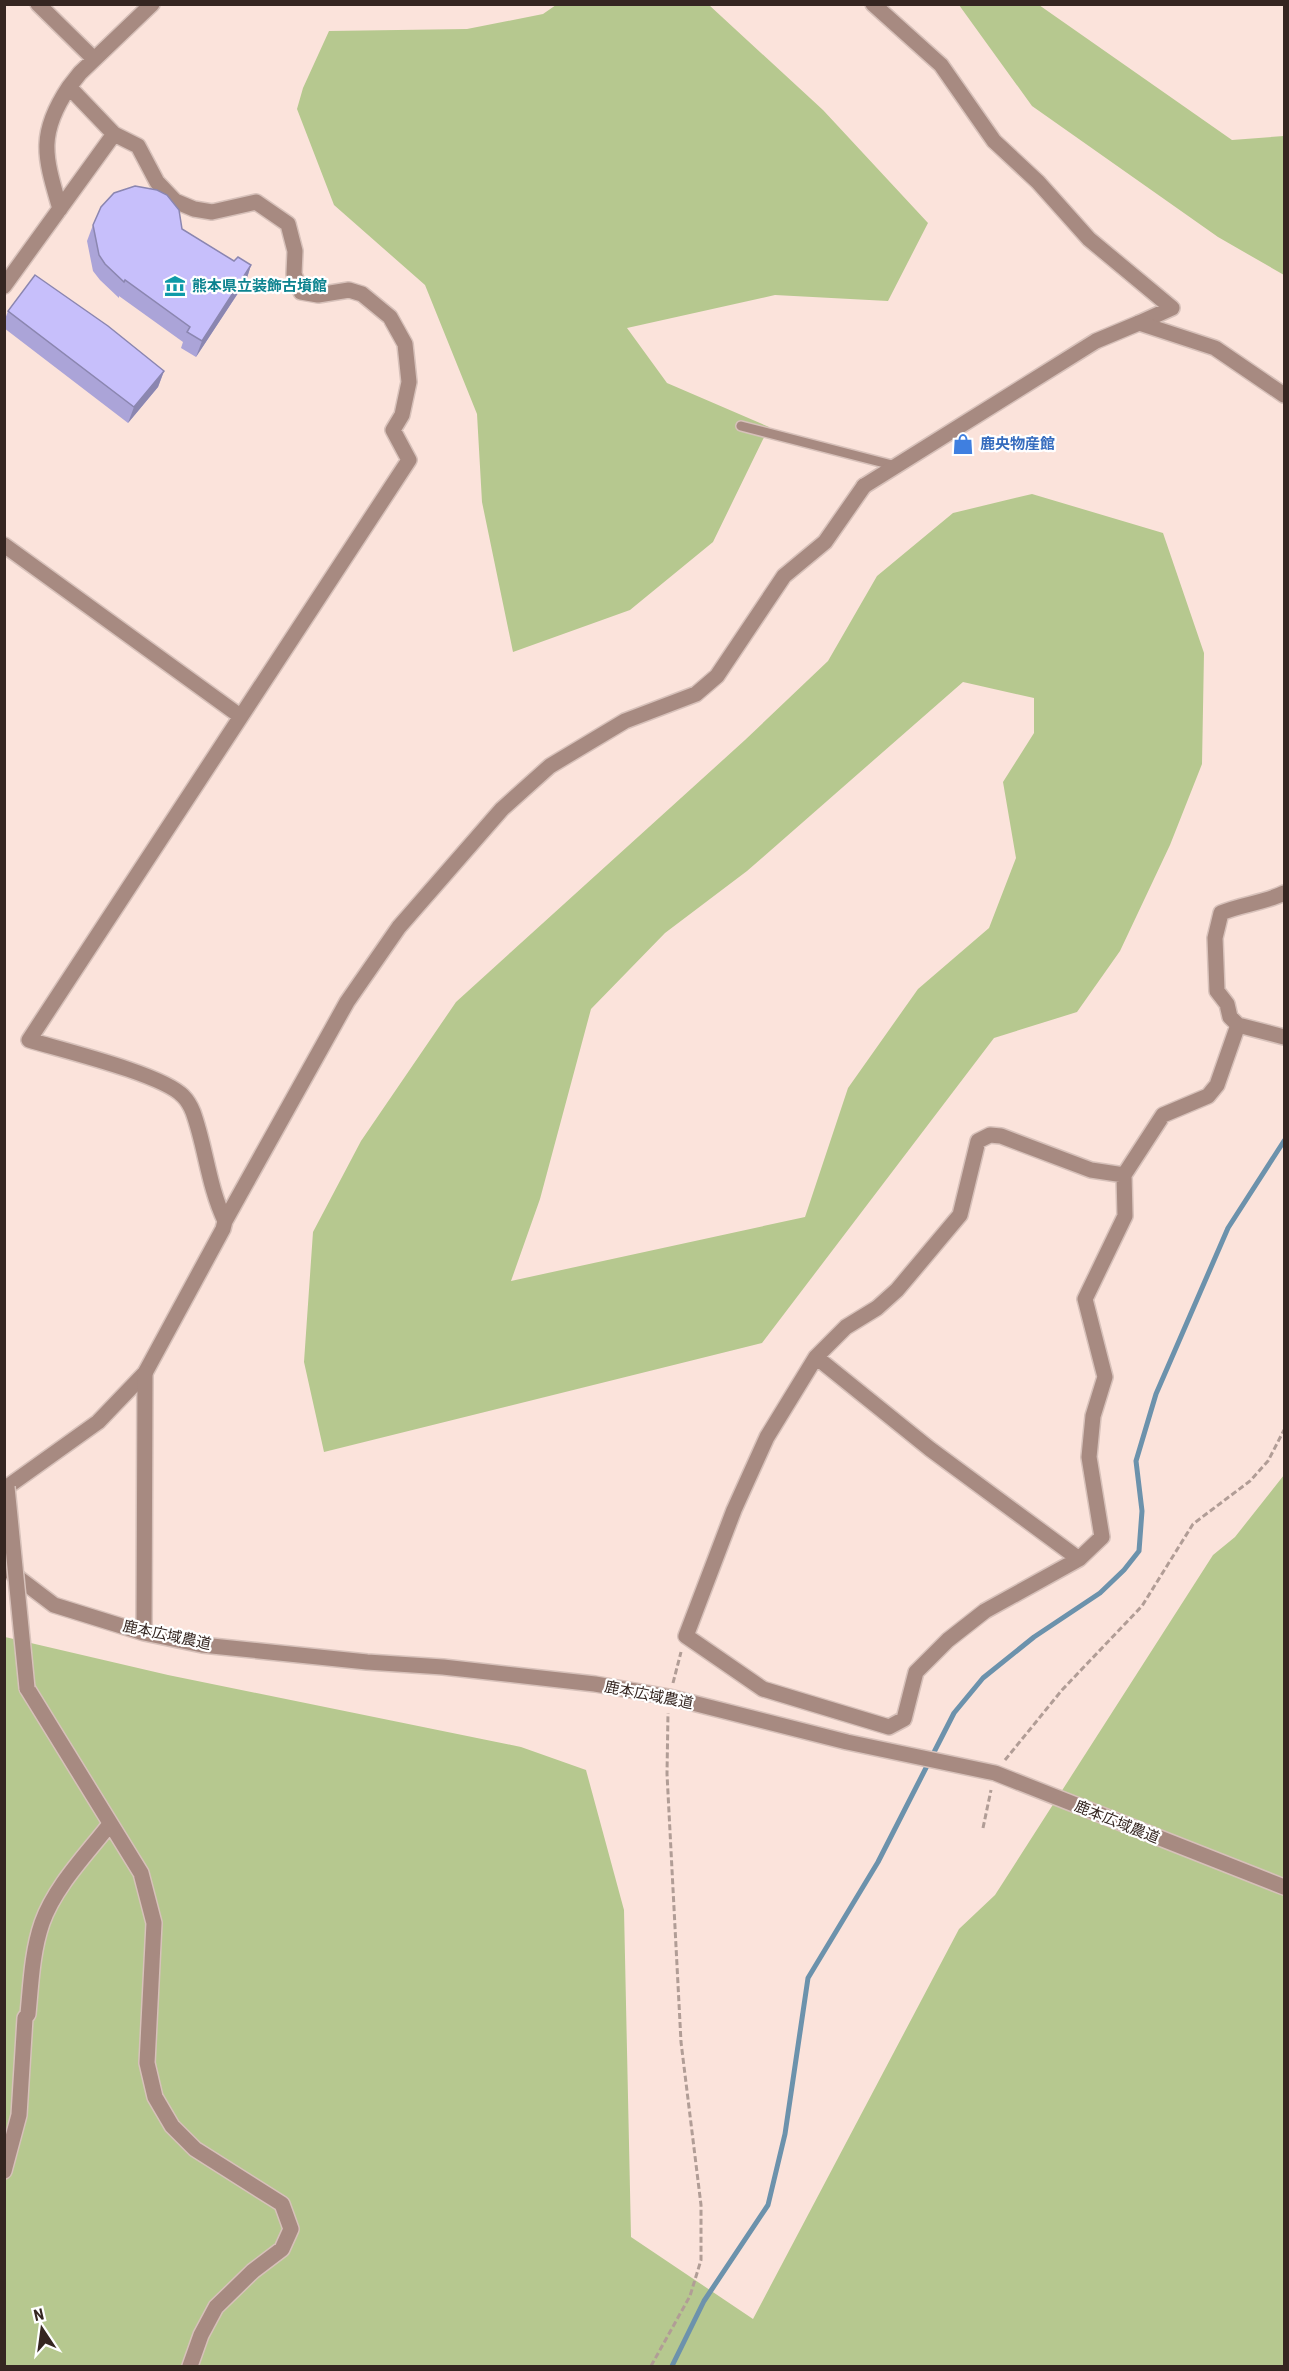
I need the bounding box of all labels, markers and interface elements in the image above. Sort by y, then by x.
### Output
museum icon: 熊本県立装飾古墳館 [163,274,187,298]
place label: 熊本県立装飾古墳館 [192,277,327,295]
shop icon: 鹿央物産館 [951,432,975,456]
place label: 鹿央物産館 [980,435,1055,453]
street label: 鹿本広域農道 [121,1617,213,1653]
street label: 鹿本広域農道 [603,1678,695,1712]
street label: 鹿本広域農道 [1072,1797,1162,1847]
north arrow [12,2299,72,2359]
text: N [32,2305,46,2325]

